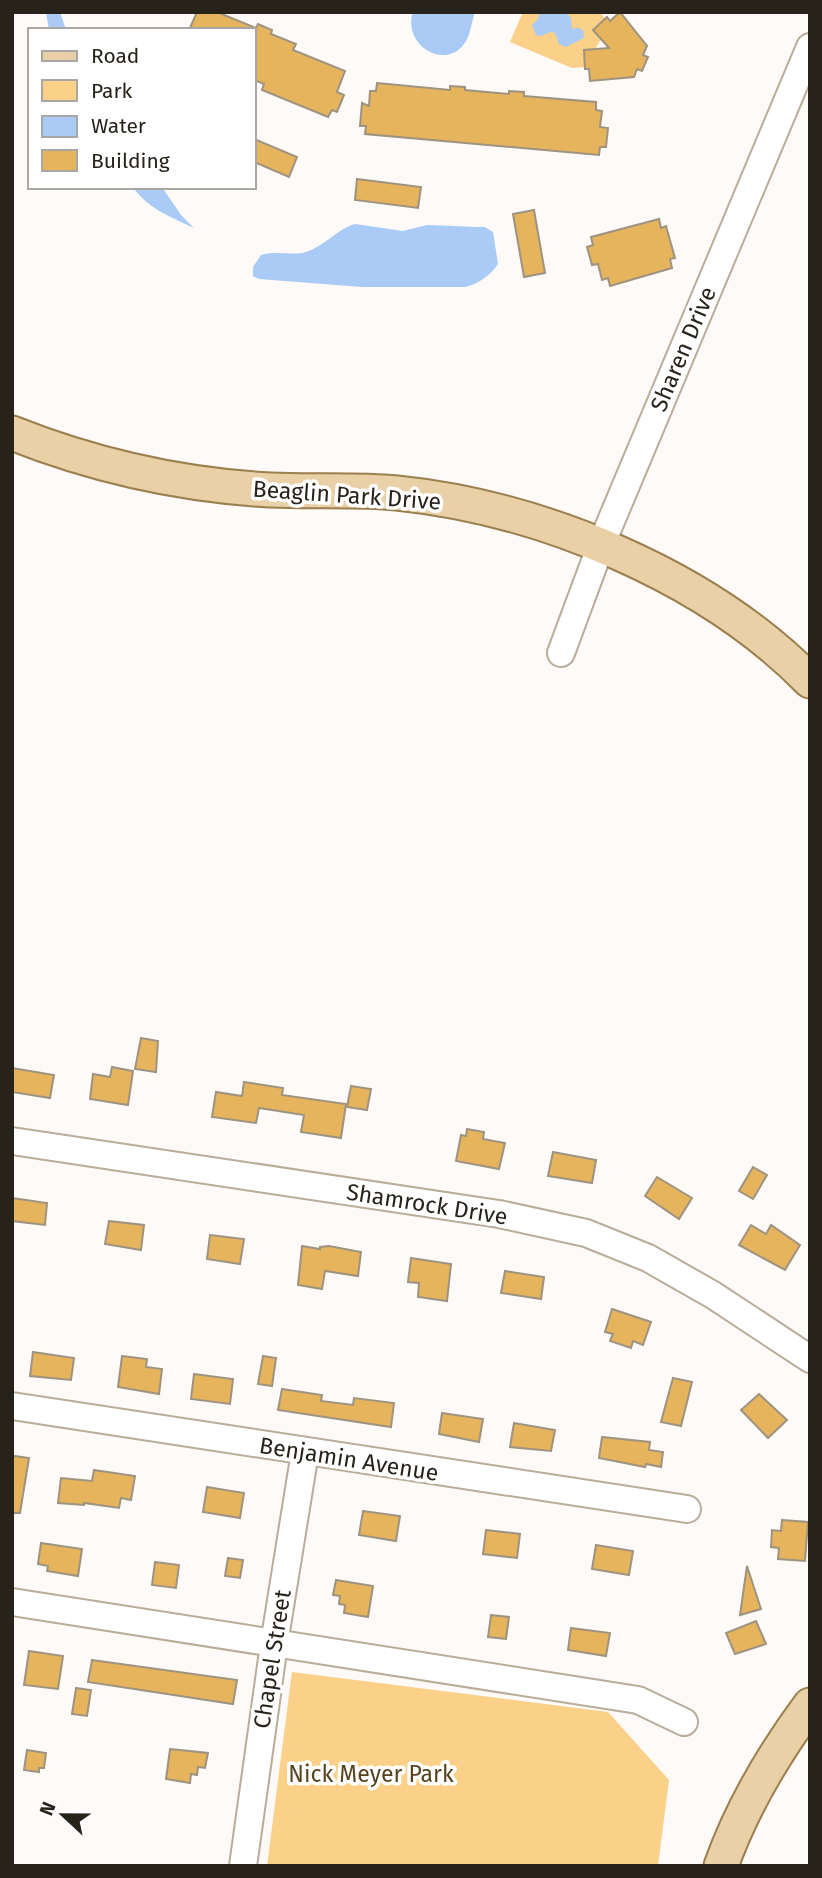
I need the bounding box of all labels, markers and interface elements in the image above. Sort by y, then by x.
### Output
legend [28,28,256,189]
text: Road [91,43,139,69]
text: Park [91,78,133,104]
text: Water [91,113,146,139]
text: Building [91,148,170,174]
street label: Sharen Drive [644,282,722,416]
street label: Beaglin Park Drive [252,474,442,516]
street label: Shamrock Drive [344,1177,510,1231]
street label: Benjamin Avenue [257,1431,441,1487]
street label: Chapel Street [247,1587,297,1730]
park label: Nick Meyer Park [288,1760,454,1788]
north arrow [28,1780,98,1850]
text: N [35,1799,61,1819]

